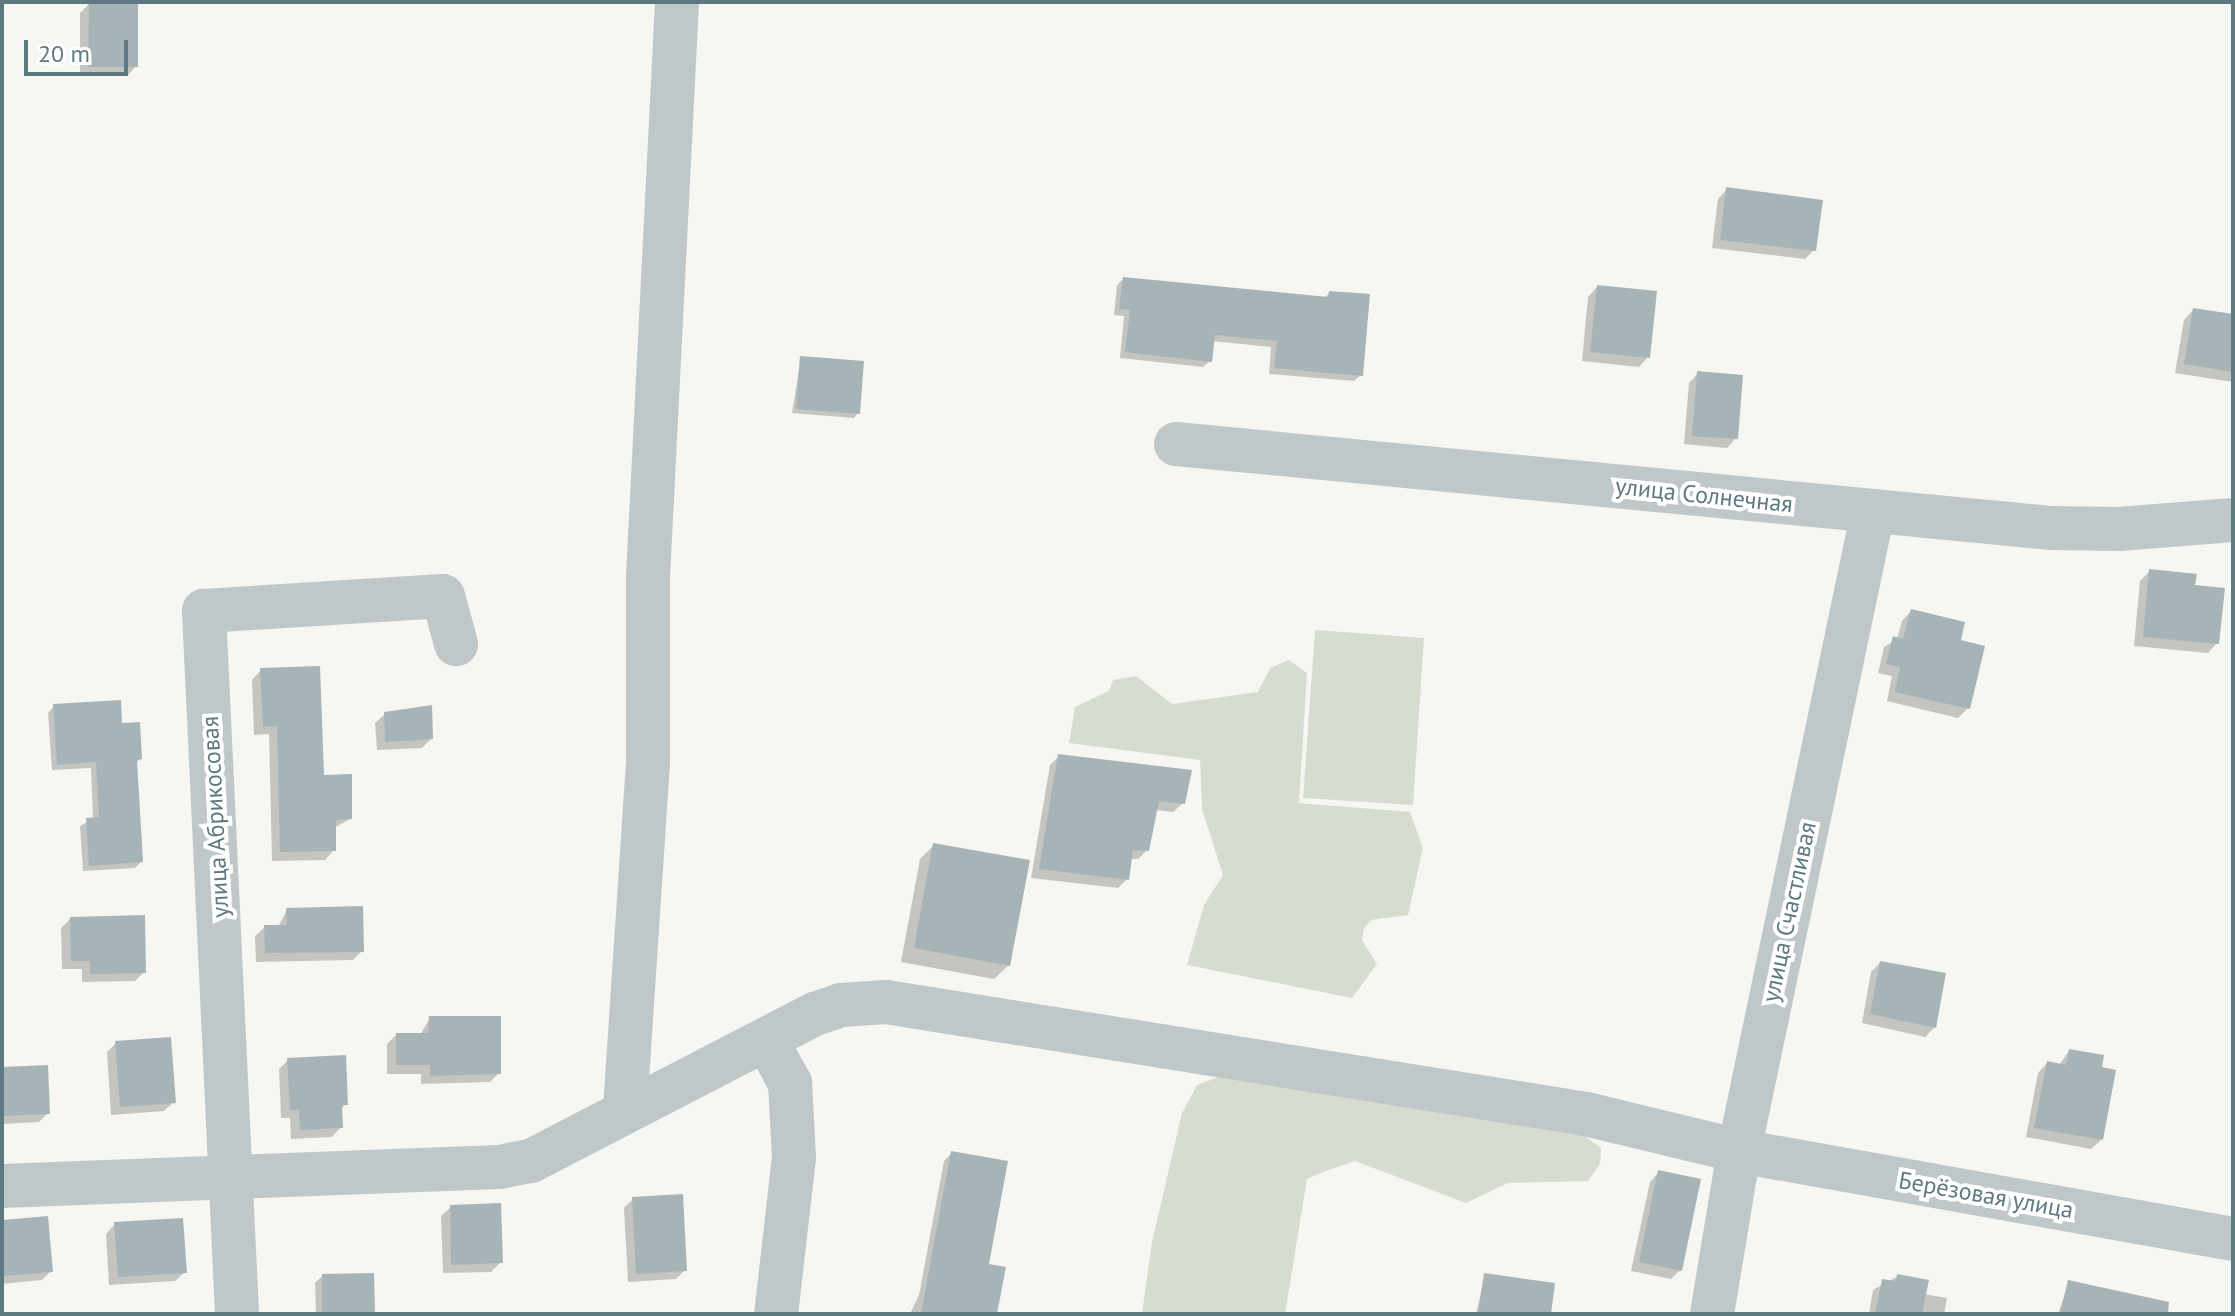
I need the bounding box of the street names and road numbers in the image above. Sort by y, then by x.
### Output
street label: улица Солнечная [1614,471,1794,519]
street label: улица Абрикосовая [195,715,235,919]
street label: улица Счастливая [1756,819,1822,1005]
street label: Берёзовая улица [1896,1165,2076,1225]

